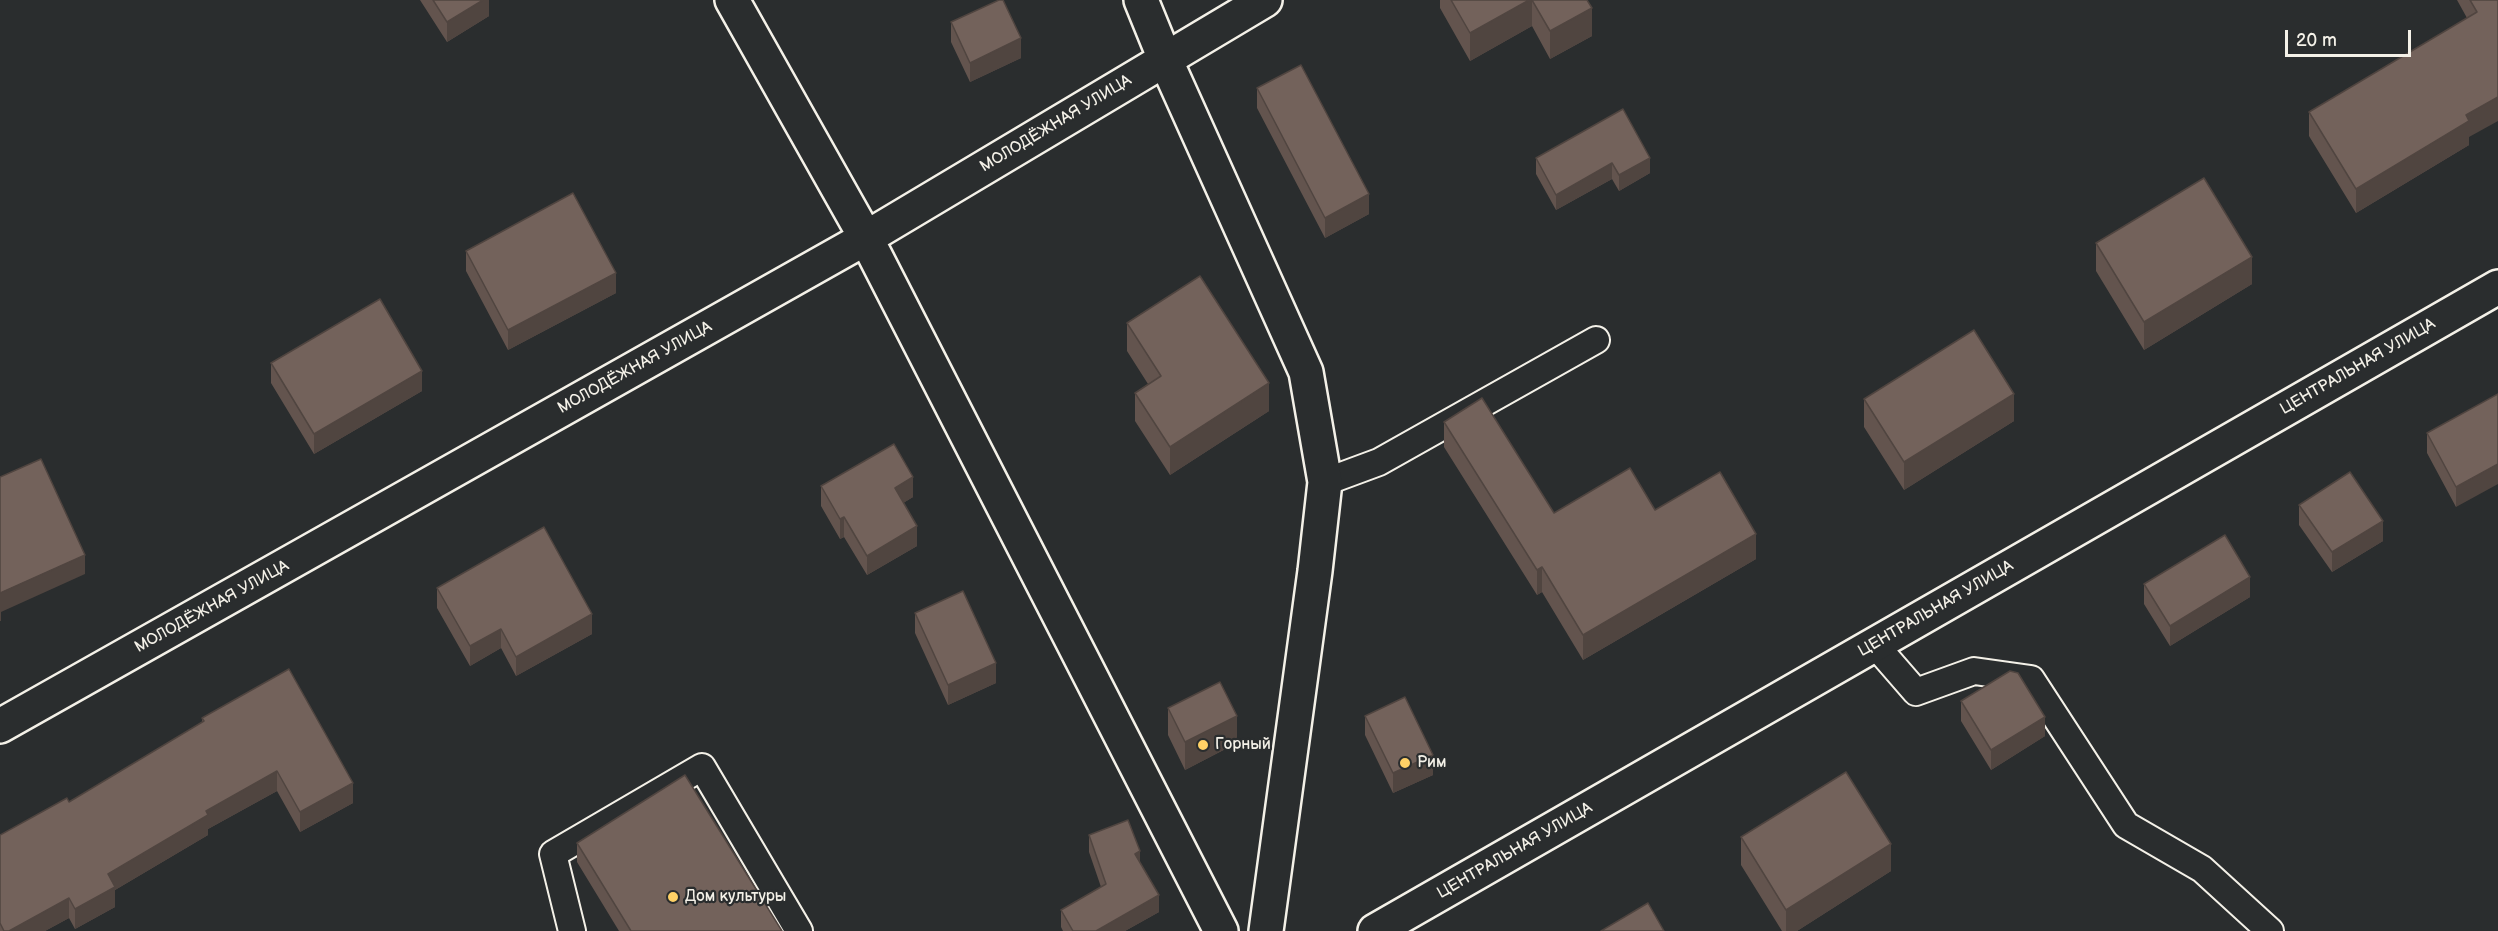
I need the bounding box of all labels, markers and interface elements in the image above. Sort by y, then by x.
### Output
scale bar [2288,18,2414,56]
text: 20 m [2296,30,2337,51]
street label: МОЛОДЁЖНАЯ УЛИЦА [977,71,1135,177]
street label: ЦЕНТРАЛЬНАЯ УЛИЦА [2277,315,2439,419]
street label: МОЛОДЁЖНАЯ УЛИЦА [555,318,715,418]
street label: МОЛОДЁЖНАЯ УЛИЦА [132,557,292,657]
street label: ЦЕНТРАЛЬНАЯ УЛИЦА [1855,557,2017,661]
place label: Горный [1215,735,1271,755]
marker: Горный [1196,738,1210,752]
place label: Рим [1417,753,1447,773]
marker: Рим [1398,756,1412,770]
street label: ЦЕНТРАЛЬНАЯ УЛИЦА [1434,799,1596,903]
place label: Дом культуры [685,887,786,907]
marker: Дом культуры [666,890,680,904]

